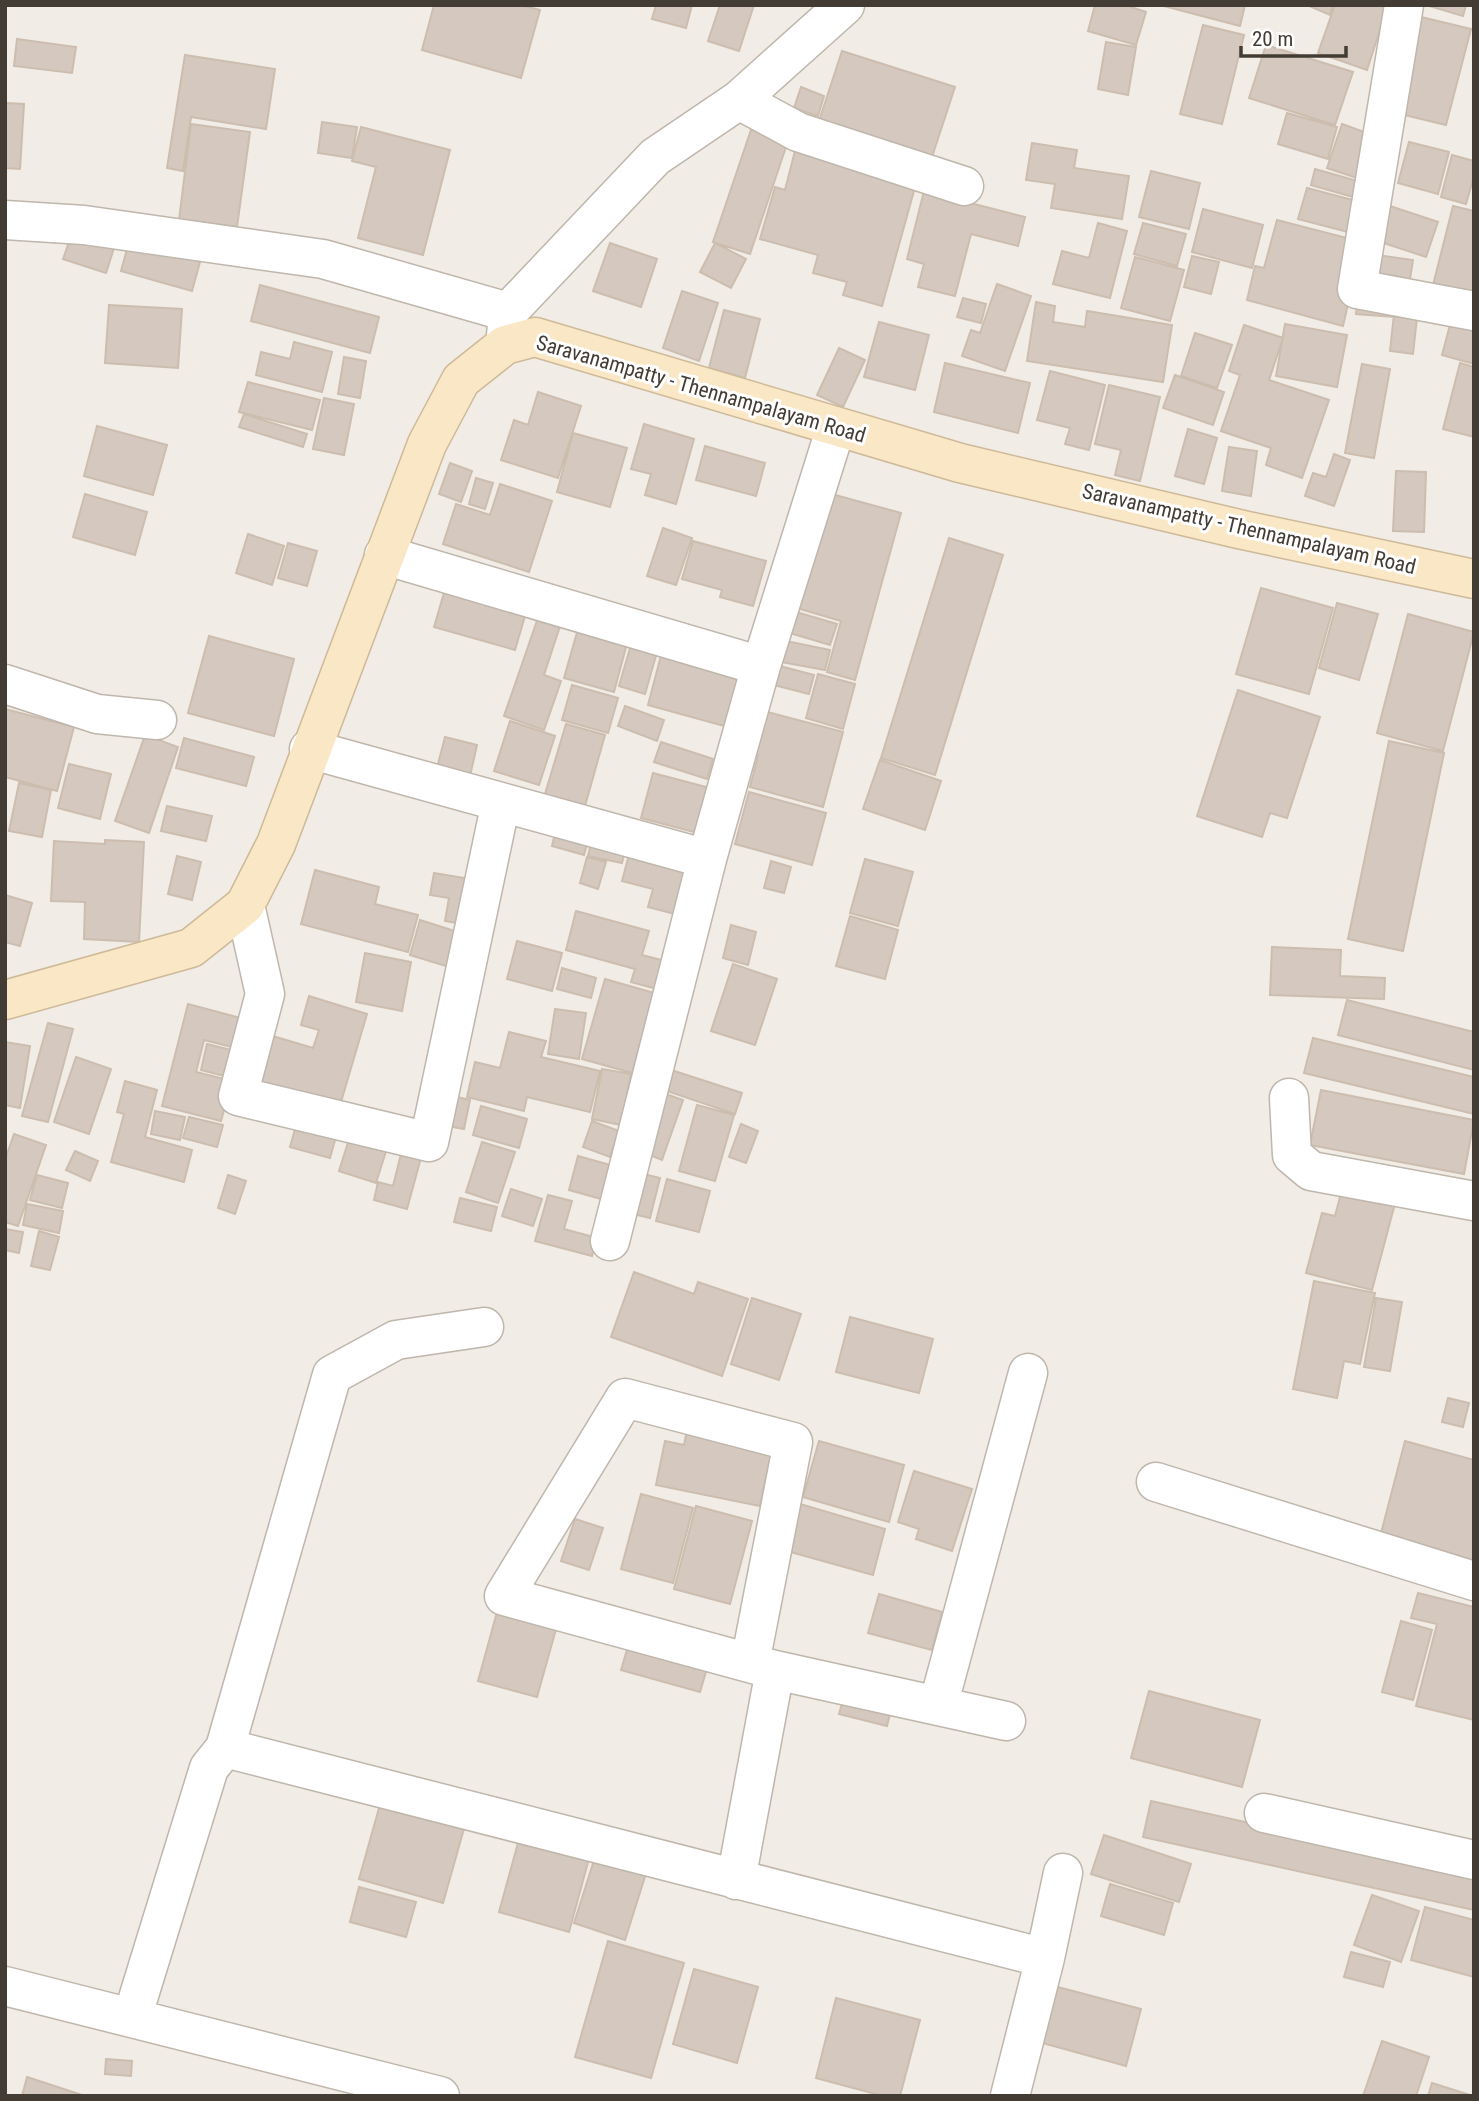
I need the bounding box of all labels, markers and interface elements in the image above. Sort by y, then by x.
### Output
scale bar [1241,14,1346,58]
text: 20 m [1252,27,1293,51]
street label: Saravanampatty - Thennampalayam Road [534,330,868,448]
street label: Saravanampatty - Thennampalayam Road [1080,479,1418,579]

